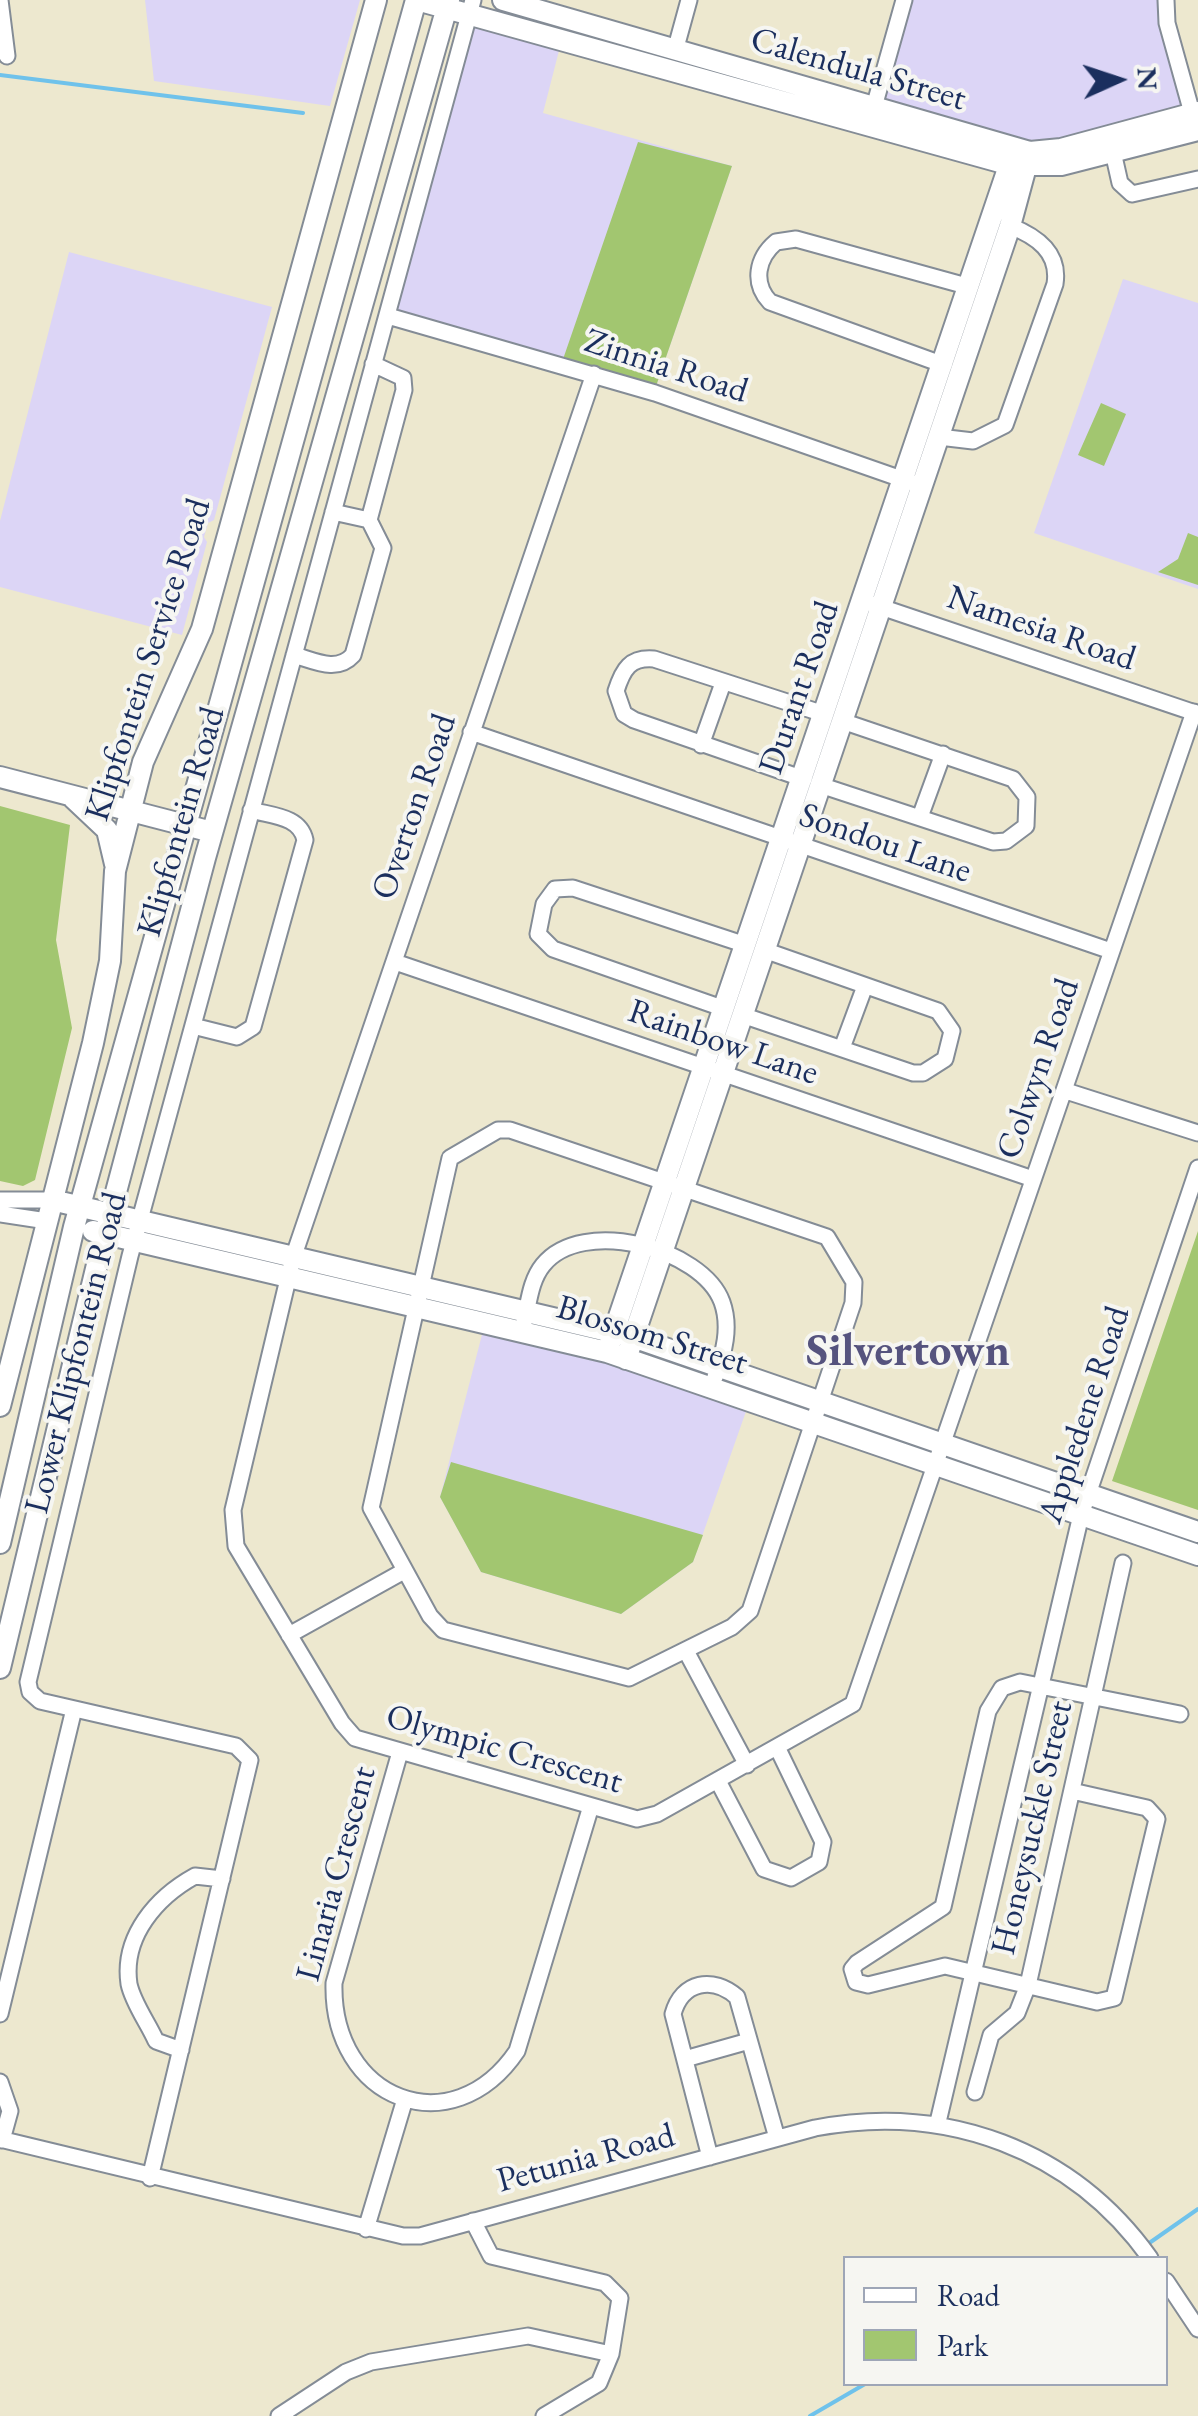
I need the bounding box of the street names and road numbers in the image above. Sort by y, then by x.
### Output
street label: Calendula Street [746,19,970,121]
street label: Zinnia Road [579,321,753,413]
street label: Klipfontein Service Road [77,493,221,827]
street label: Namesia Road [941,577,1141,681]
street label: Durant Road [751,596,849,780]
street label: Klipfontein Road [129,702,235,942]
street label: Overton Road [364,709,466,905]
street label: Sondou Lane [793,795,977,893]
street label: Colwyn Road [989,973,1089,1165]
street label: Rainbow Lane [622,991,824,1095]
street label: Lower Klipfontein Road [17,1188,137,1518]
street label: Blossom Street [552,1287,752,1385]
street label: Appledene Road [1030,1301,1140,1529]
street label: Olympic Crescent [381,1696,627,1804]
street label: Honeysuckle Street [983,1697,1083,1959]
street label: Linaria Crescent [288,1762,386,1986]
street label: Petunia Road [493,2115,679,2203]

